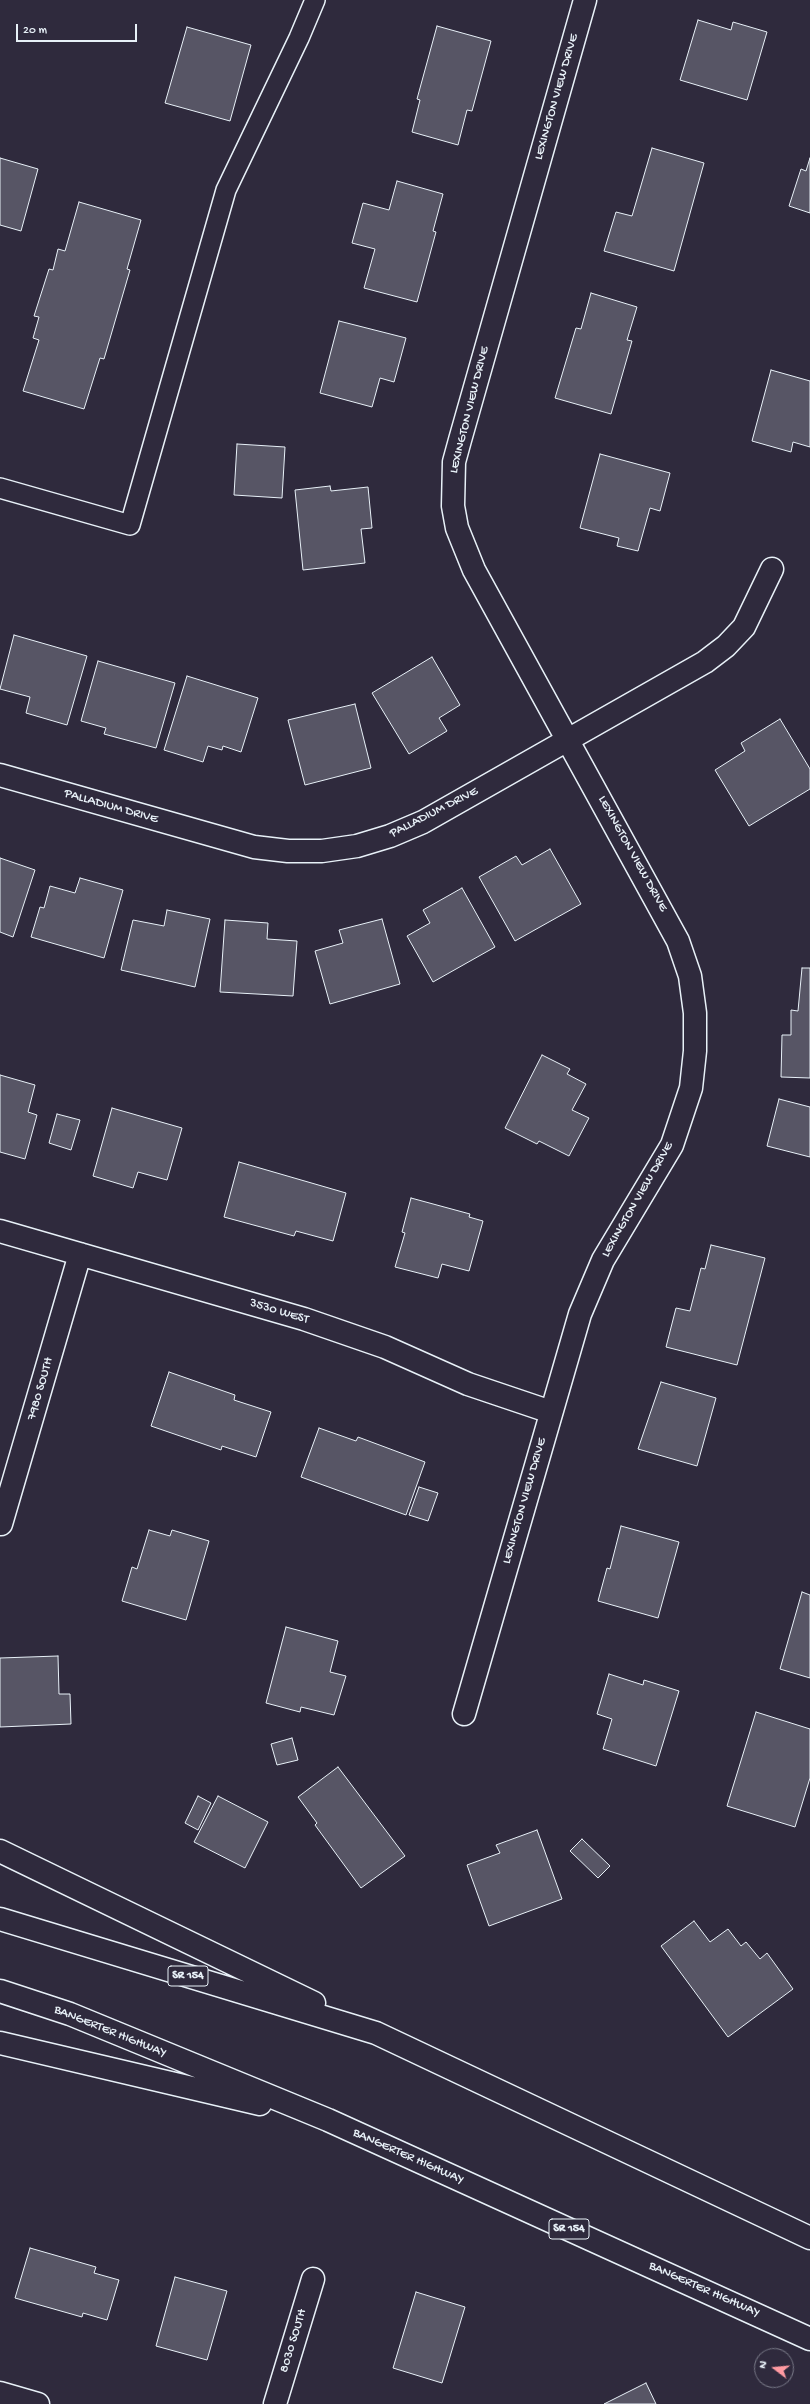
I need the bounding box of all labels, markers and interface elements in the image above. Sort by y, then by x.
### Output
scale bar [18,16,139,42]
text: 20 m [23,24,47,38]
street label: LEXINGTON VIEW DRIVE [532,32,582,162]
street label: LEXINGTON VIEW DRIVE [447,345,493,475]
street label: PALLADIUM DRIVE [387,784,481,842]
street label: PALLADIUM DRIVE [62,786,160,828]
street label: LEXINGTON VIEW DRIVE [594,793,670,915]
street label: LEXINGTON VIEW DRIVE [599,1140,677,1260]
street label: 3530 WEST [248,1296,310,1328]
street label: 7980 SOUTH [25,1356,57,1422]
street label: LEXINGTON VIEW DRIVE [500,1436,550,1566]
road number: SR 154 [168,1966,208,1986]
street label: BANGERTER HIGHWAY [52,2002,168,2062]
street label: BANGERTER HIGHWAY [350,2126,466,2188]
road number: SR 154 [549,2219,589,2239]
street label: BANGERTER HIGHWAY [646,2259,762,2321]
street label: 8030 SOUTH [277,2307,311,2375]
north arrow [754,2348,794,2388]
text: N [757,2360,770,2370]

